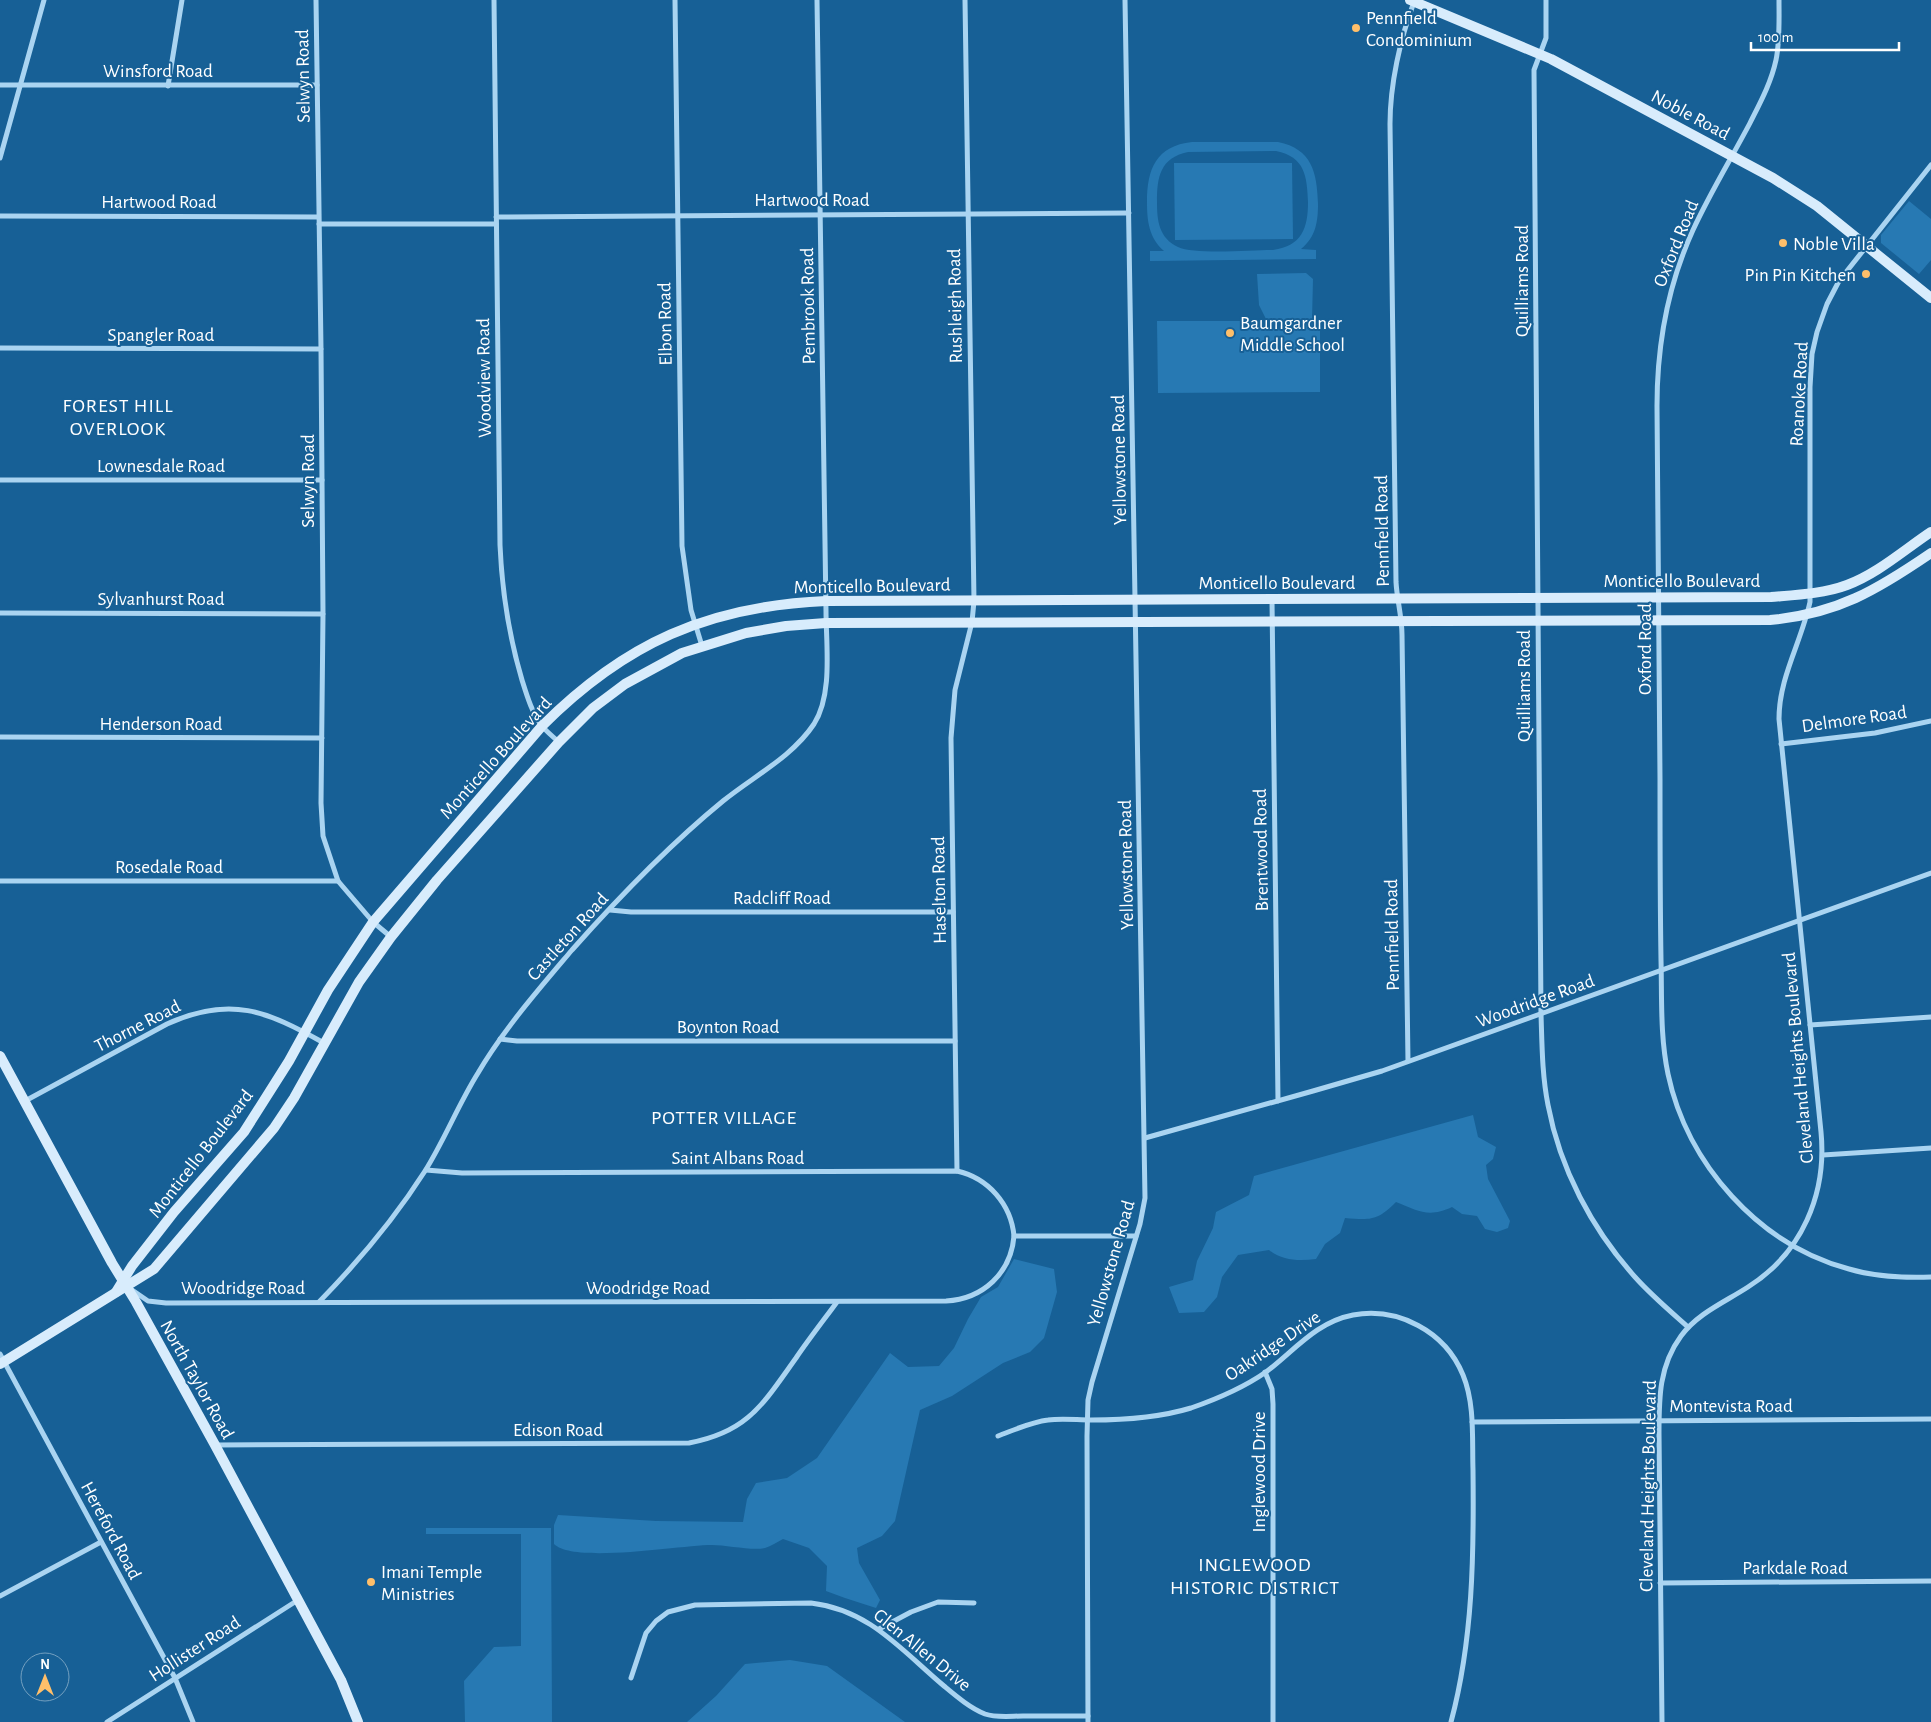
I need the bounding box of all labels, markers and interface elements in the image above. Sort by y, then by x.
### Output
place label: Pennfield Condominium [1366,9,1472,50]
scale bar [1751,20,1898,52]
marker: Pennfield Condominium [1350,22,1362,34]
street label: Selwyn Road [293,29,314,123]
text: 100 m [1758,30,1793,45]
street label: Winsford Road [103,62,213,81]
street label: Noble Road [1648,87,1733,144]
street label: Hartwood Road [754,191,870,210]
street label: Hartwood Road [101,193,217,212]
street label: Oxford Road [1650,197,1702,290]
street label: Quilliams Road [1513,225,1532,337]
place label: Noble Villa [1793,235,1875,254]
marker: Noble Villa [1777,237,1789,249]
street label: Pembrook Road [798,247,819,365]
street label: Rushleigh Road [945,248,966,364]
place label: Pin Pin Kitchen [1745,266,1856,285]
marker: Pin Pin Kitchen [1860,268,1872,280]
street label: Elbon Road [655,282,676,366]
place label: Baumgardner Middle School [1240,314,1345,355]
street label: Woodview Road [474,318,495,438]
street label: Spangler Road [108,326,215,345]
marker: Baumgardner Middle School [1224,327,1236,339]
street label: Roanoke Road [1787,341,1812,447]
street label: Yellowstone Road [1109,395,1130,525]
district label: FOREST HILL OVERLOOK [63,396,174,439]
street label: Selwyn Road [299,434,318,528]
street label: Lownesdale Road [97,457,225,476]
street label: Pennfield Road [1372,475,1393,587]
street label: Monticello Boulevard [1604,572,1761,591]
street label: Monticello Boulevard [1199,574,1356,593]
street label: Monticello Boulevard [793,576,951,597]
street label: Sylvanhurst Road [97,590,225,609]
street label: Oxford Road [1636,603,1655,695]
street label: Quilliams Road [1515,630,1534,742]
street label: Monticello Boulevard [437,693,556,823]
street label: Delmore Road [1800,703,1908,736]
street label: Henderson Road [100,715,223,734]
street label: Brentwood Road [1251,788,1272,911]
street label: Yellowstone Road [1116,800,1137,930]
street label: Haselton Road [929,836,950,944]
street label: Rosedale Road [115,858,223,877]
street label: Pennfield Road [1382,879,1403,991]
street label: Castleton Road [524,889,612,985]
street label: Radcliff Road [733,889,831,908]
street label: Cleveland Heights Boulevard [1780,951,1817,1164]
street label: Woodridge Road [1474,971,1597,1032]
street label: Thorne Road [92,997,184,1056]
street label: Boynton Road [677,1018,779,1037]
street label: Monticello Boulevard [145,1086,257,1222]
district label: POTTER VILLAGE [651,1108,797,1128]
street label: Saint Albans Road [672,1149,805,1168]
street label: Yellowstone Road [1084,1198,1139,1329]
street label: Woodridge Road [181,1279,305,1298]
street label: Woodridge Road [586,1279,710,1298]
street label: Oakridge Drive [1222,1307,1324,1385]
street label: North Taylor Road [156,1317,237,1442]
street label: Cleveland Heights Boulevard [1637,1380,1660,1592]
street label: Montevista Road [1669,1397,1793,1416]
street label: Inglewood Drive [1250,1411,1269,1533]
street label: Edison Road [513,1421,603,1440]
street label: Hereford Road [77,1479,144,1583]
district label: INGLEWOOD HISTORIC DISTRICT [1170,1555,1340,1598]
street label: Parkdale Road [1742,1559,1848,1578]
place label: Imani Temple Ministries [381,1563,482,1604]
marker: Imani Temple Ministries [365,1576,377,1588]
street label: Glen Allen Drive [870,1605,974,1695]
street label: Hollister Road [146,1613,244,1686]
north arrow [20,1652,70,1702]
text: N [40,1658,50,1672]

